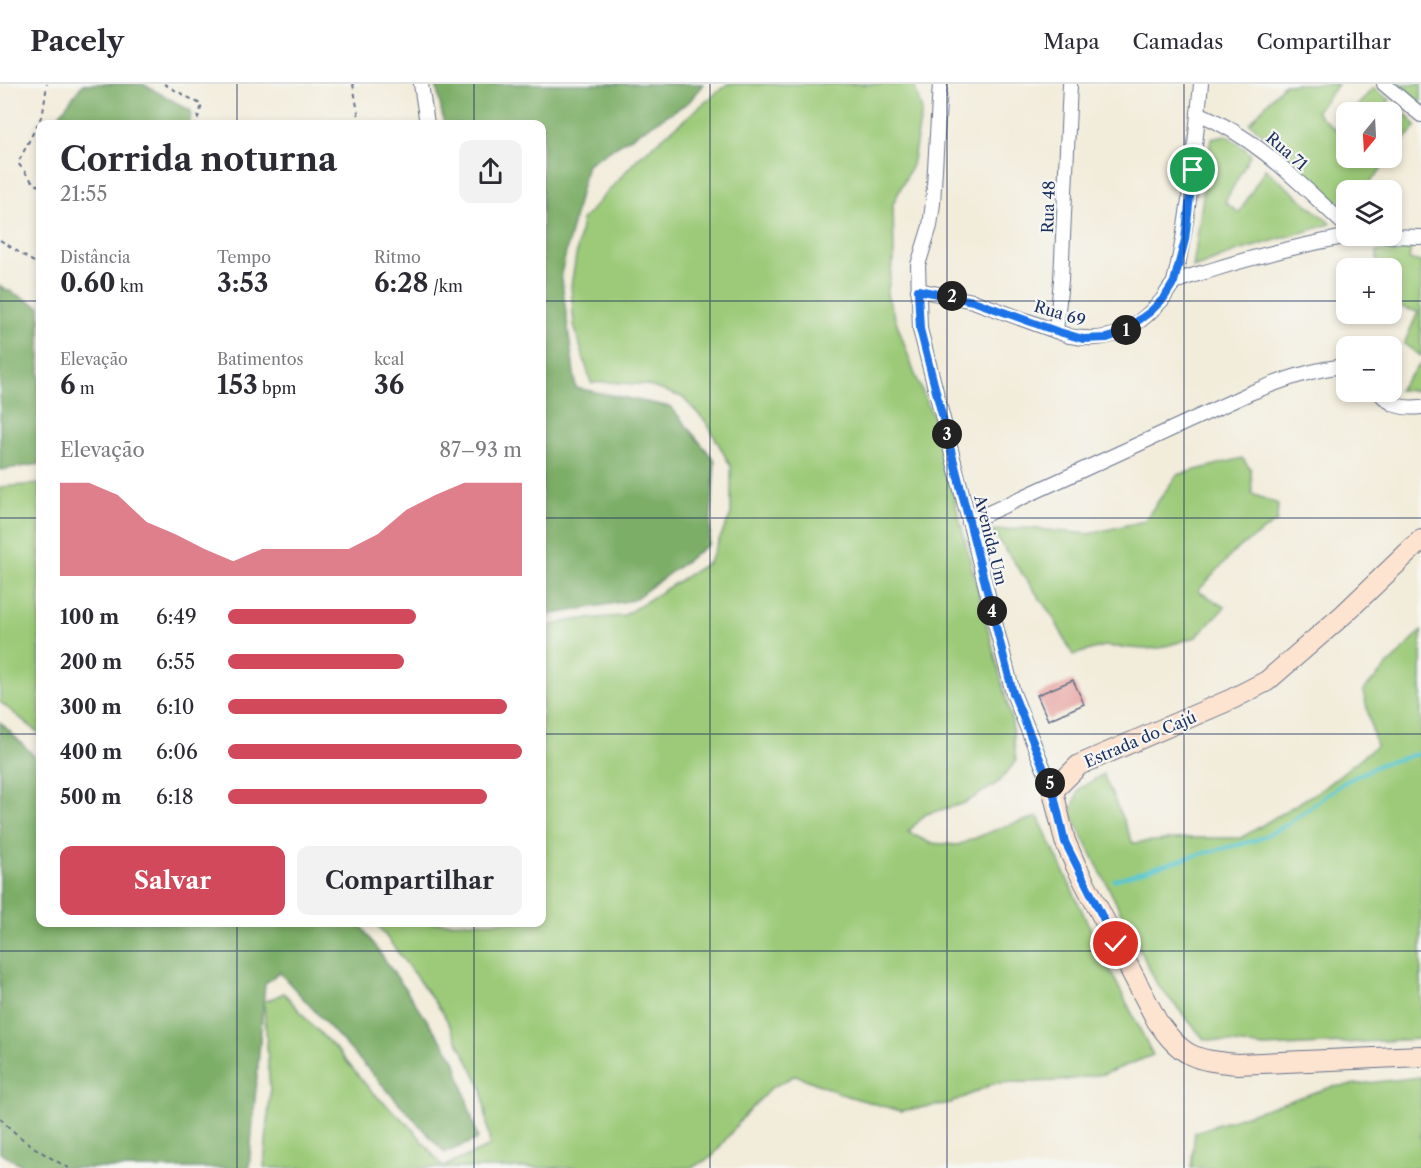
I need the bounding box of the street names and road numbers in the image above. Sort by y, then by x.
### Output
street label: Rua 71 [1262,127,1312,175]
street label: Rua 48 [1037,180,1059,234]
street label: Rua 69 [1032,296,1088,330]
street label: Avenida Um [970,492,1012,587]
street label: Estrada do Cajú [1081,706,1199,772]

